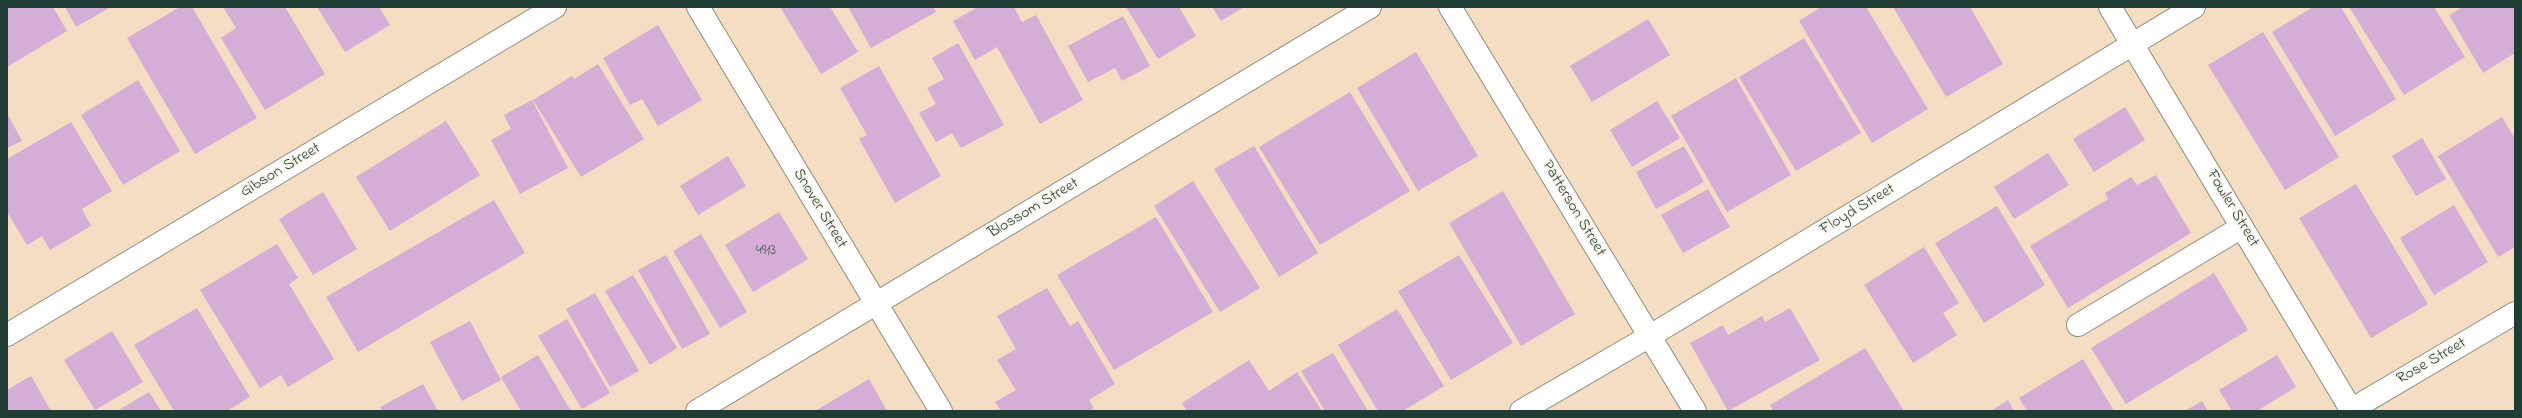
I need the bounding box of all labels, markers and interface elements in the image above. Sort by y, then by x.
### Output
street label: Gibson Street [237,140,325,202]
street label: Patterson Street [1537,158,1609,260]
street label: Snover Street [788,166,850,252]
street label: Fowler Street [2201,167,2263,251]
street label: Blossom Street [985,174,1083,244]
street label: Floyd Street [1817,180,1899,240]
house number: 4913 [756,244,776,260]
street label: Rose Street [2394,334,2470,390]

